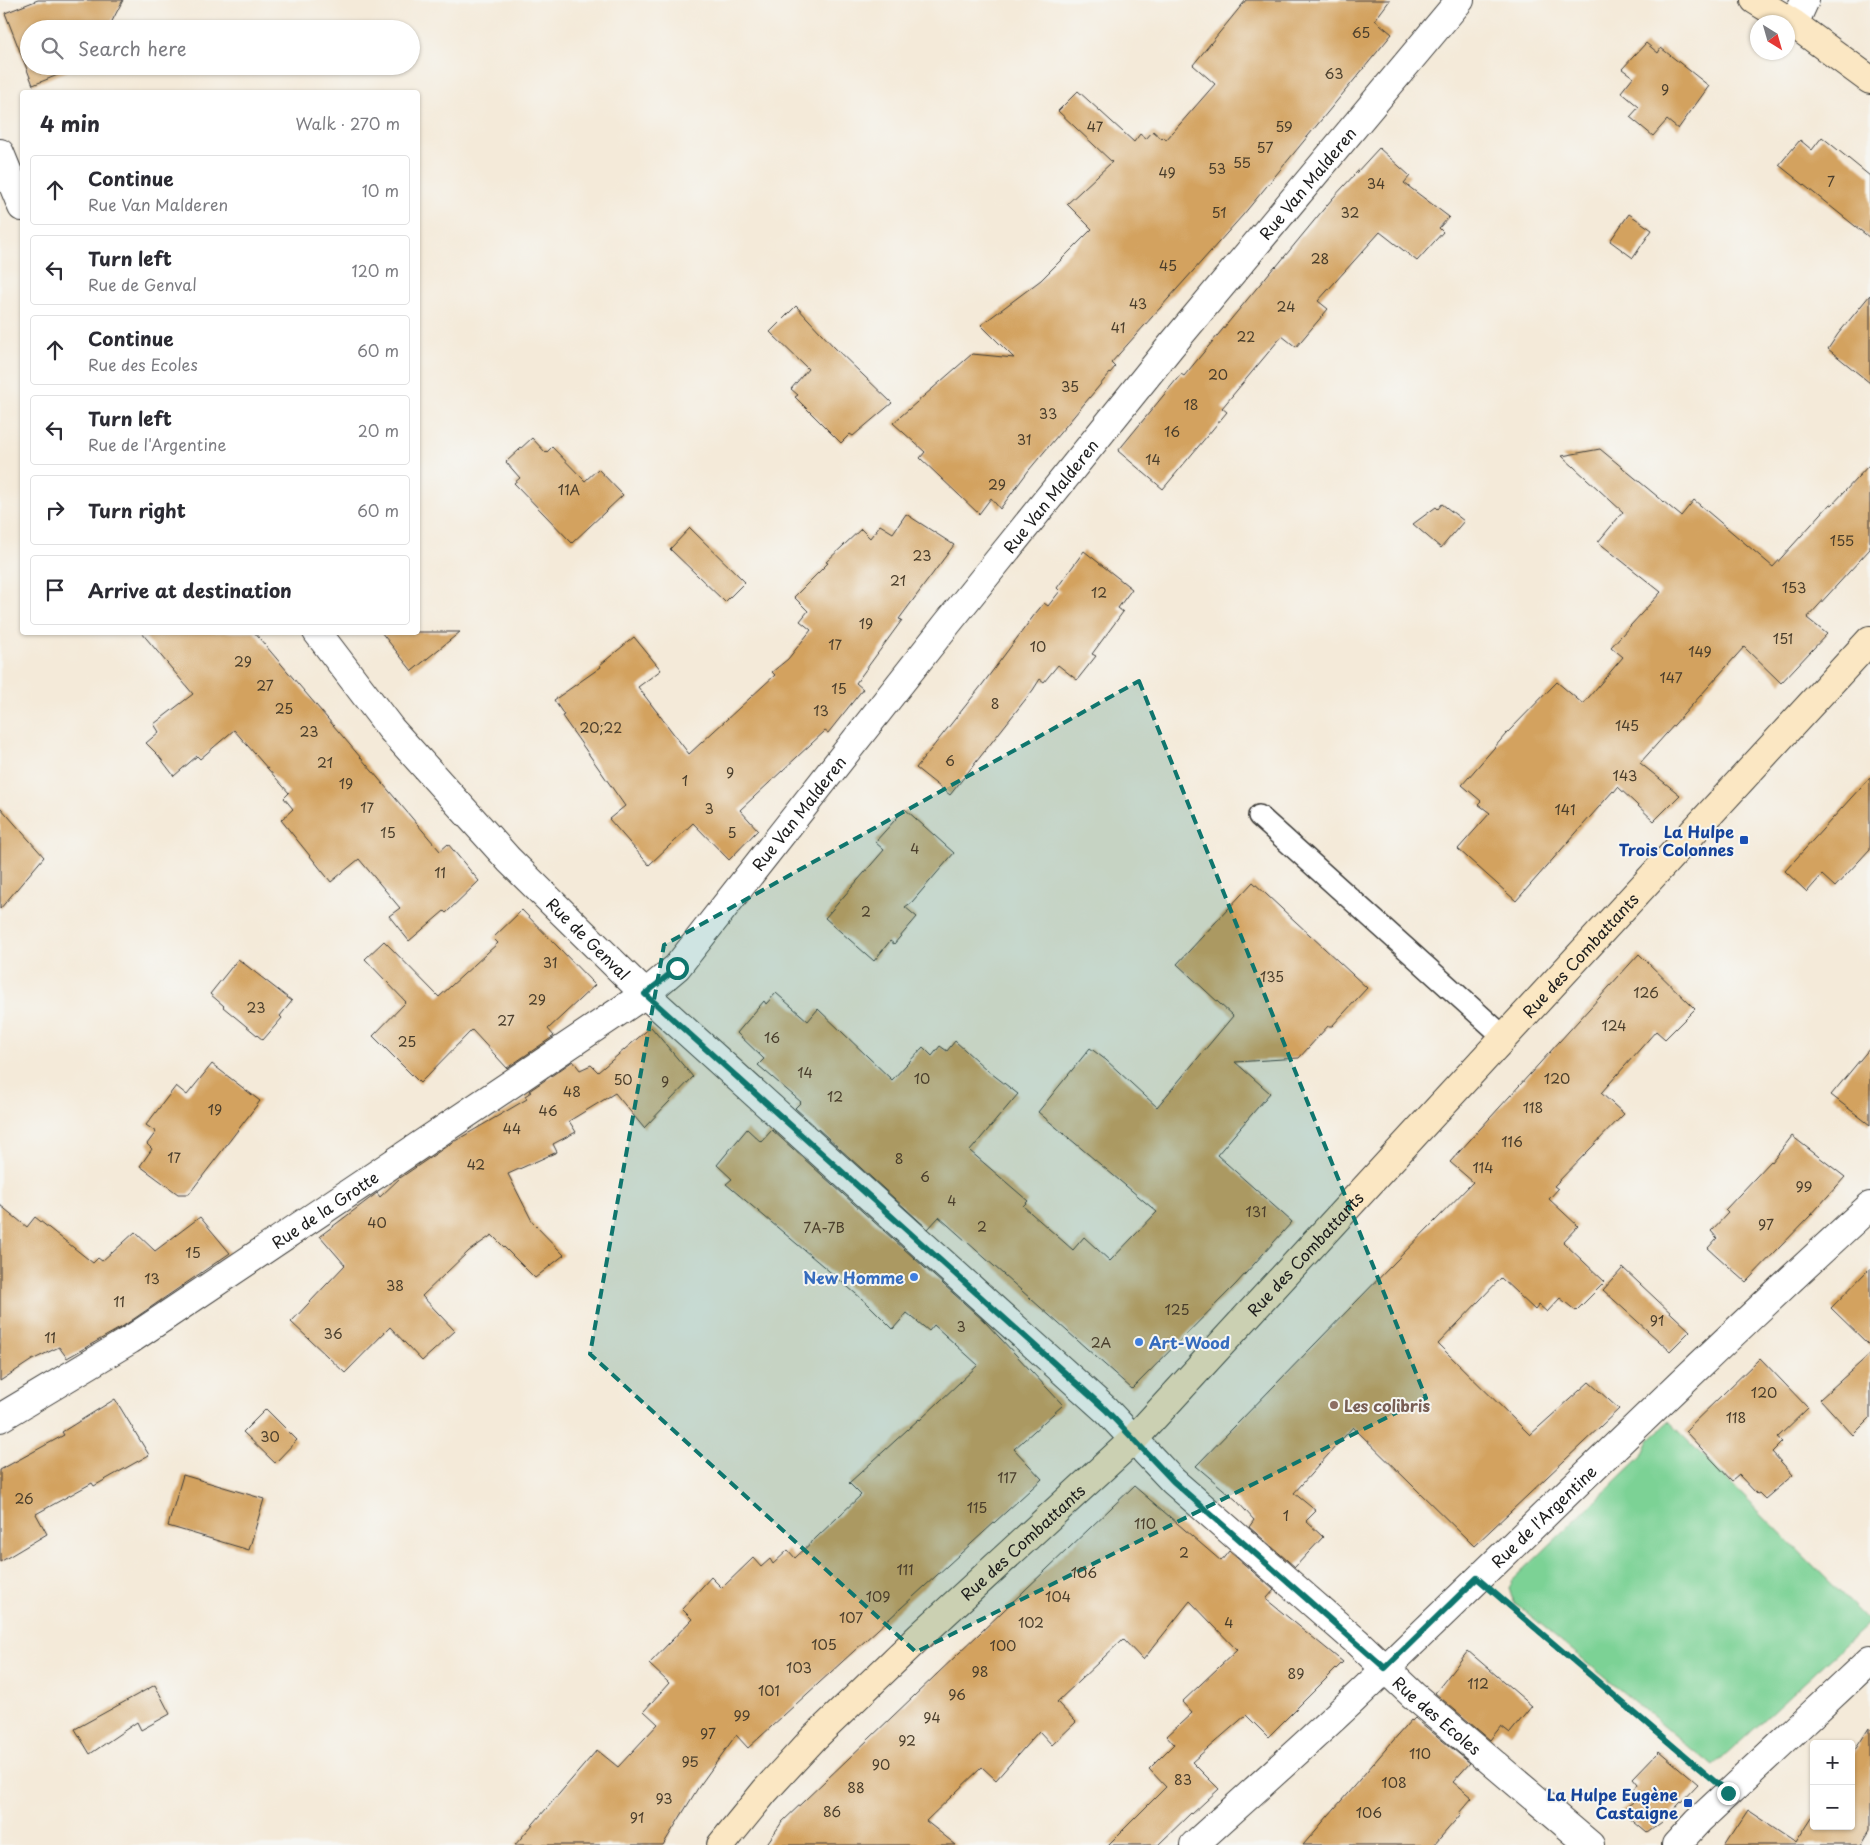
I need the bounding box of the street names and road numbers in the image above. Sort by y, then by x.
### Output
street label: Rue Van Malderen [1253,121,1361,244]
street label: Rue Van Malderen [997,434,1104,558]
street label: Rue Van Malderen [745,750,851,875]
street label: Rue des Combattants [1516,887,1644,1023]
street label: Rue de Genval [541,892,636,985]
street label: Rue de la Grotte [266,1165,383,1254]
street label: Rue des Combattants [1241,1186,1369,1321]
street label: Rue de l'Argentine [1485,1459,1602,1573]
street label: Rue des Combattants [955,1478,1090,1606]
street label: Rue des Ecoles [1388,1670,1487,1760]

